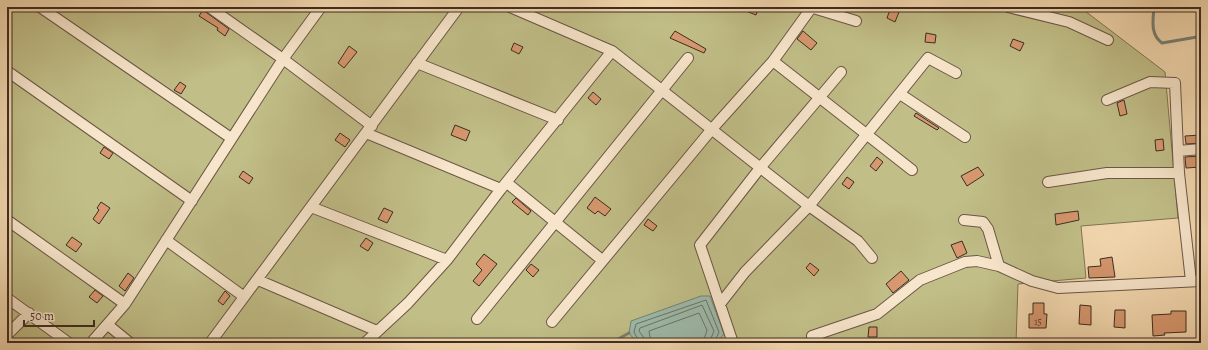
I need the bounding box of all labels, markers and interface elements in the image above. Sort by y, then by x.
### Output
scale bar [24,302,94,328]
text: 50 m [30,308,54,324]
house number: 15 [1034,315,1042,328]

